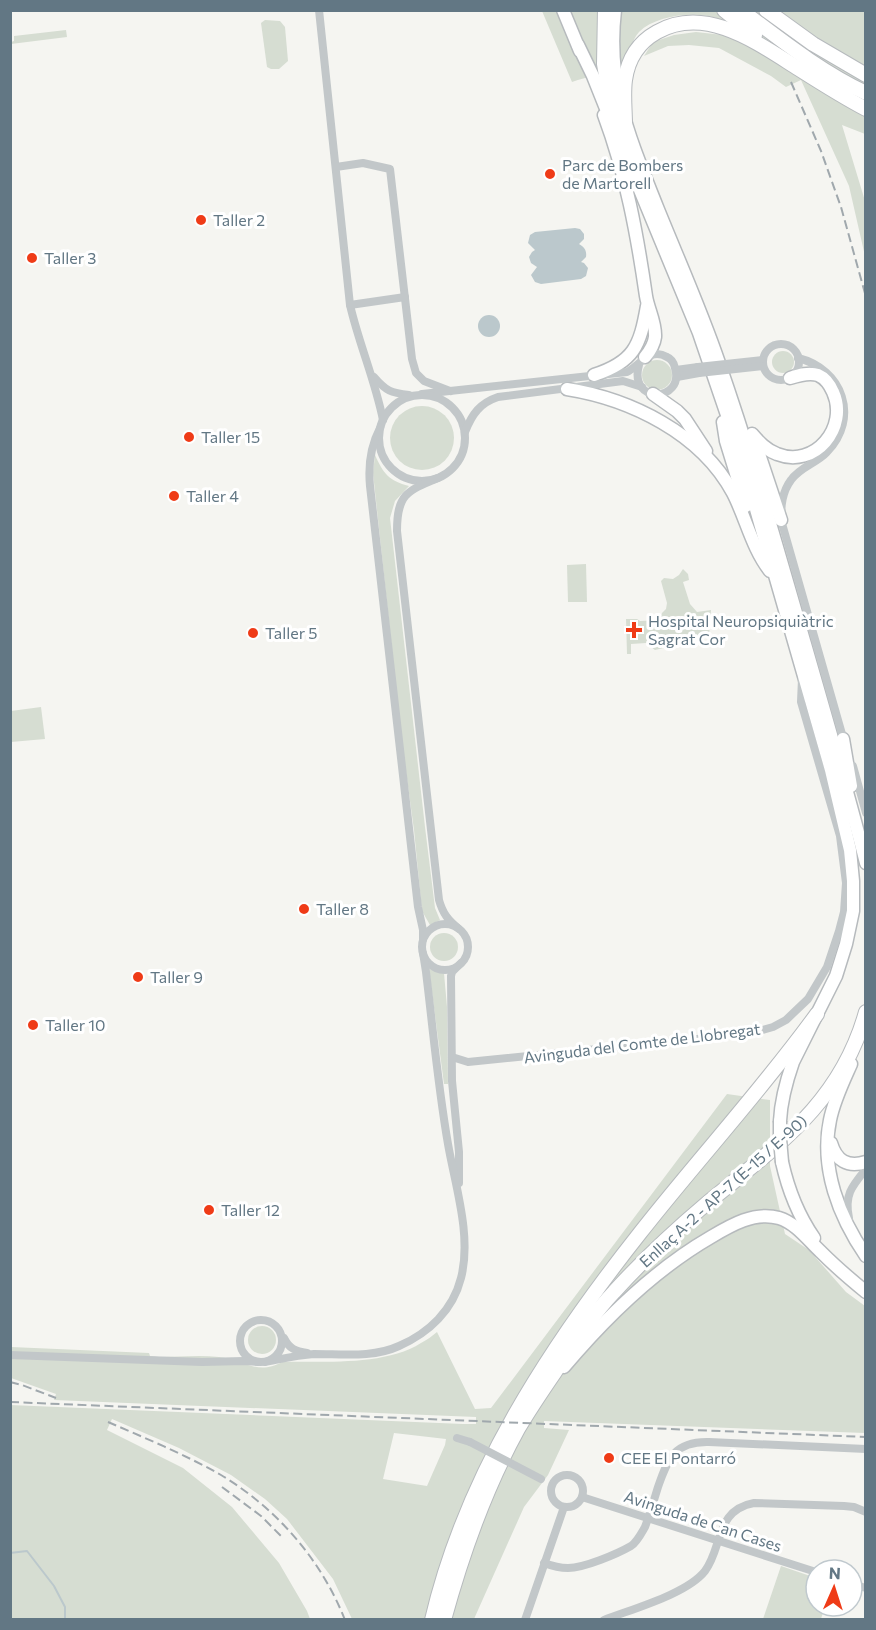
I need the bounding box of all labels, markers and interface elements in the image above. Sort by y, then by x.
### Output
place label: Parc de Bombers de Martorell [562,155,683,192]
marker: Parc de Bombers de Martorell [543,167,557,181]
place label: Taller 2 [213,210,265,229]
marker: Taller 2 [194,213,208,227]
place label: Taller 3 [44,248,96,267]
marker: Taller 3 [25,251,39,265]
place label: Taller 15 [201,427,260,446]
marker: Taller 15 [182,430,196,444]
place label: Taller 4 [186,486,239,505]
marker: Taller 4 [167,489,181,503]
place label: Hospital Neuropsiquiàtric Sagrat Cor [648,611,834,648]
marker: Hospital Neuropsiquiàtric Sagrat Cor [625,621,643,639]
place label: Taller 5 [265,623,317,642]
marker: Taller 5 [246,626,260,640]
place label: Taller 8 [316,899,369,918]
marker: Taller 8 [297,902,311,916]
place label: Taller 9 [150,967,203,986]
marker: Taller 9 [131,970,145,984]
place label: Taller 10 [45,1015,106,1034]
marker: Taller 10 [26,1018,40,1032]
street label: Avinguda del Comte de Llobregat [522,1018,762,1066]
street label: Enllaç A-2 - AP-7 (E-15 / E-90) [635,1110,810,1271]
place label: Taller 12 [221,1200,280,1219]
marker: Taller 12 [202,1203,216,1217]
place label: CEE El Pontarró [621,1448,736,1467]
marker: CEE El Pontarró [602,1451,616,1465]
street label: Avinguda de Can Cases [622,1486,784,1555]
north arrow [804,1558,864,1618]
text: N [828,1563,841,1582]

